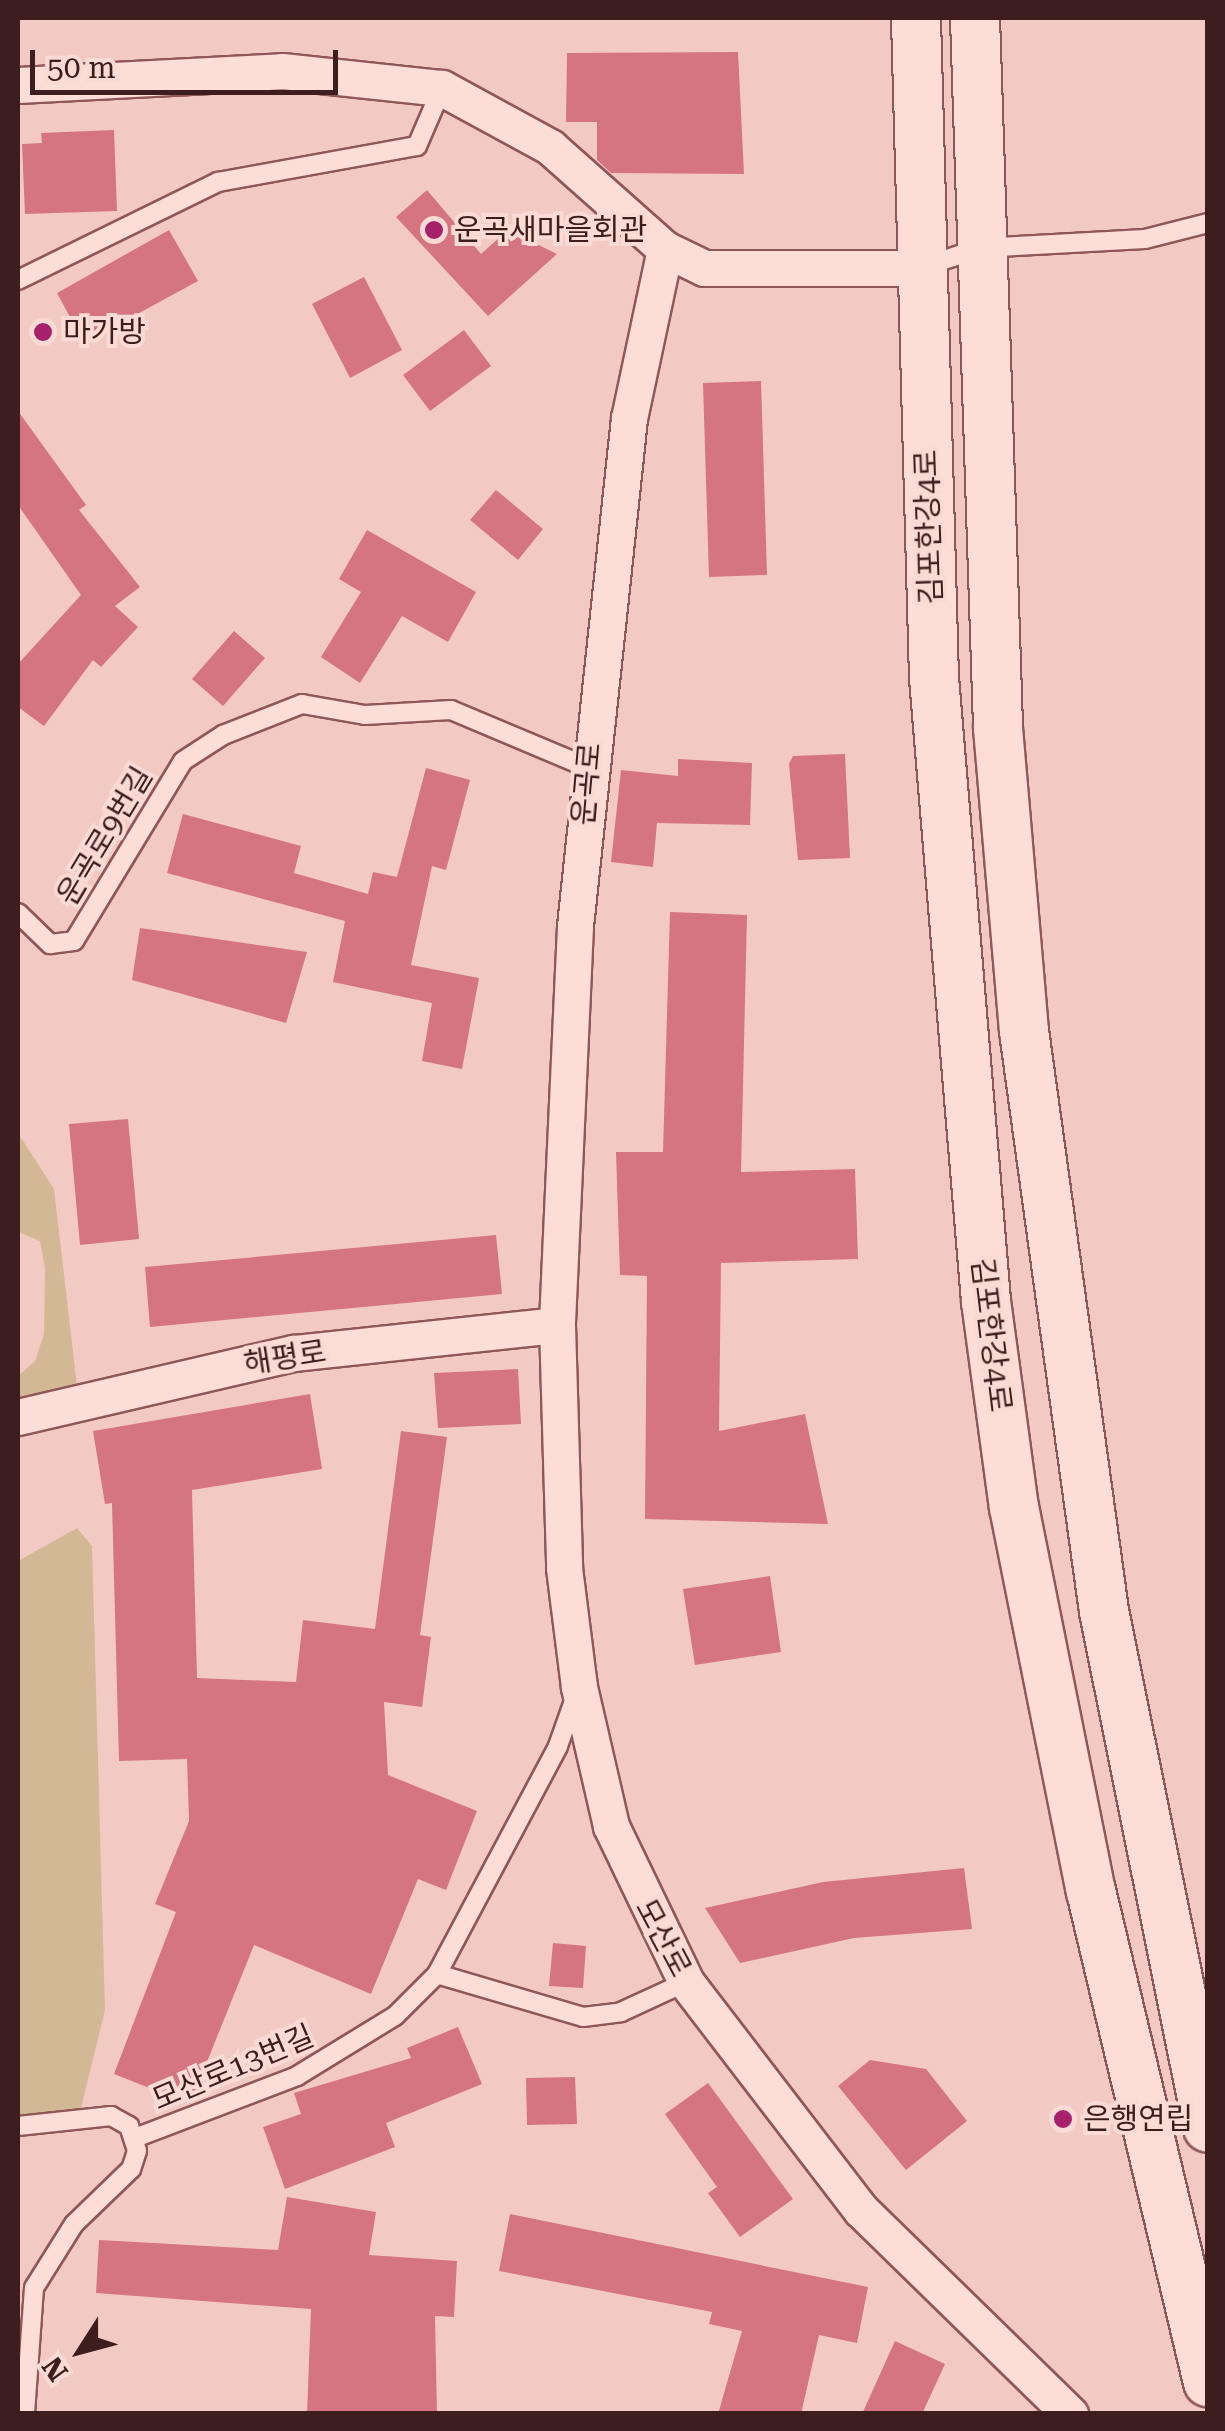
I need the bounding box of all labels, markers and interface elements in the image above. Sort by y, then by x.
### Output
scale bar [35,30,342,92]
text: 50 m [47,50,116,85]
place label: 운곡새마을회관 [454,212,647,248]
marker: 운곡새마을회관 [423,219,445,241]
place label: 마가방 [63,314,146,350]
marker: 마가방 [32,321,54,343]
street label: 김포한강4로 [908,449,950,605]
street label: 운곡로 [565,741,609,827]
street label: 운곡로9번길 [50,760,160,912]
street label: 김포한강4로 [964,1256,1018,1414]
street label: 해평로 [241,1334,329,1382]
street label: 모산로 [628,1893,698,1983]
street label: 모산로13번길 [147,2018,319,2118]
place label: 은행연립 [1083,2101,1193,2137]
marker: 은행연립 [1052,2108,1074,2130]
north arrow [30,2301,130,2401]
text: N [36,2351,75,2387]

